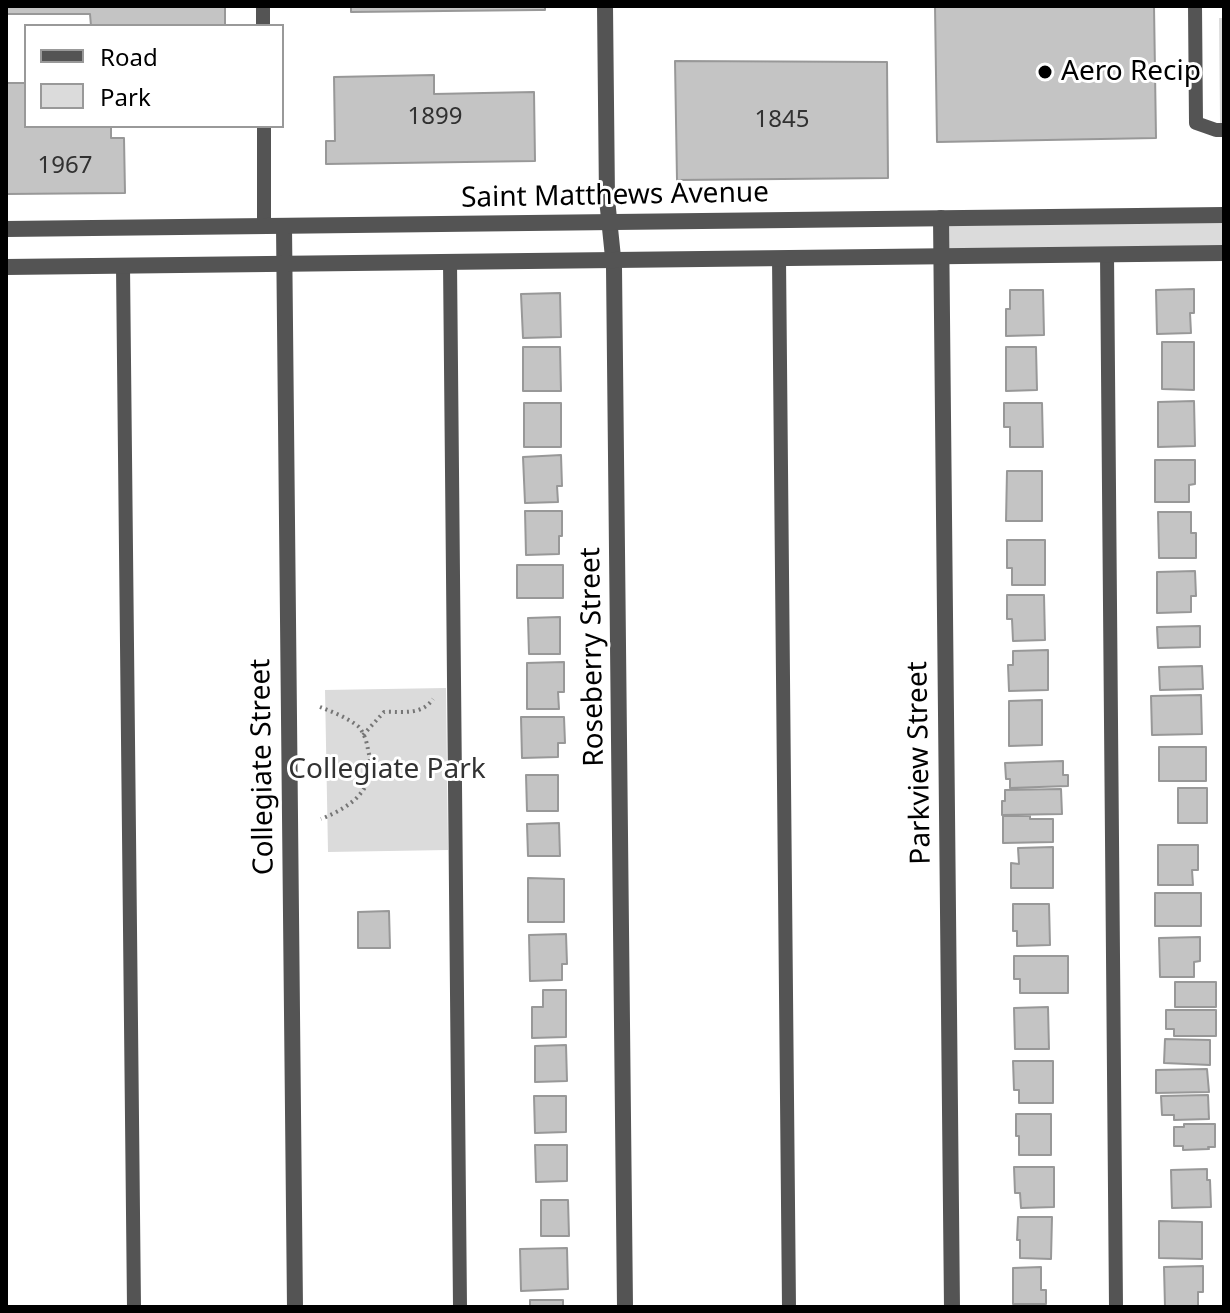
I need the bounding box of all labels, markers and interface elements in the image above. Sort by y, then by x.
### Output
legend [24,24,284,128]
text: Road [100,40,158,73]
place label: Aero Recip [1061,55,1201,89]
marker: Aero Recip [1036,63,1054,81]
text: Park [100,80,151,113]
house number: 1899 [408,103,462,131]
house number: 1845 [755,106,809,134]
house number: 1967 [38,152,92,180]
street label: Saint Matthews Avenue [461,177,769,215]
street label: Roseberry Street [574,547,612,767]
street label: Collegiate Street [244,659,282,875]
street label: Parkview Street [901,661,939,865]
park label: Collegiate Park [288,753,486,787]

